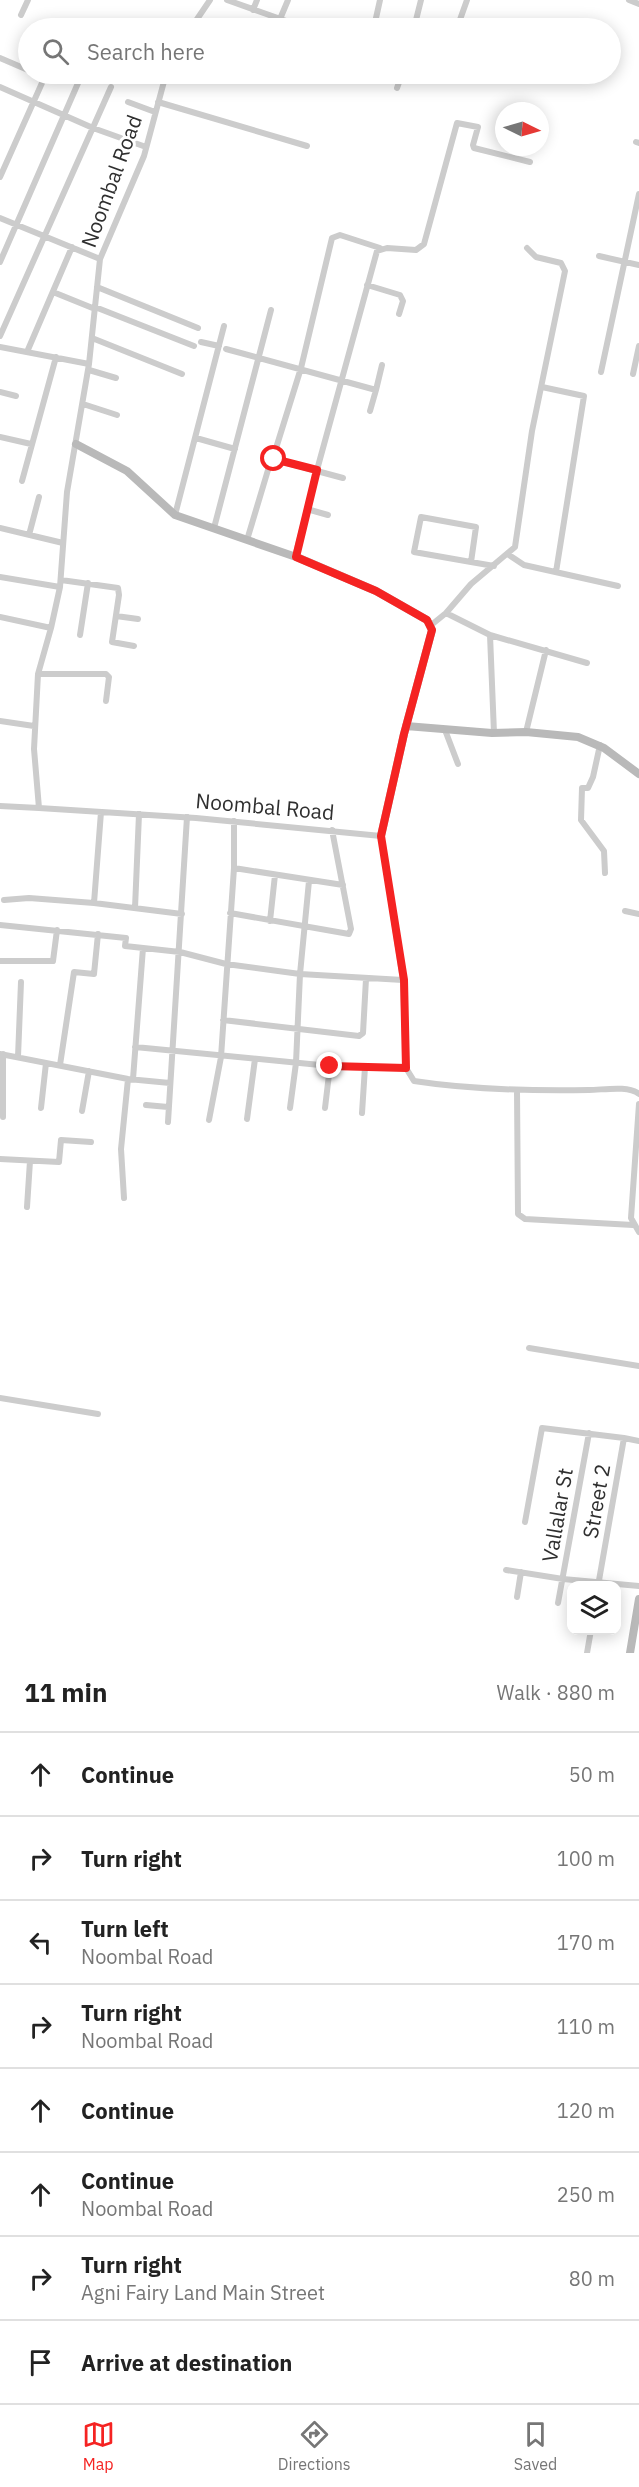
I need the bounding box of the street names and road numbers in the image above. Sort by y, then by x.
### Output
street label: Noombal Road [74,111,148,251]
street label: Noombal Road [195,786,335,826]
street label: Street 2 [576,1462,616,1540]
street label: Vallalar St [535,1466,579,1564]

